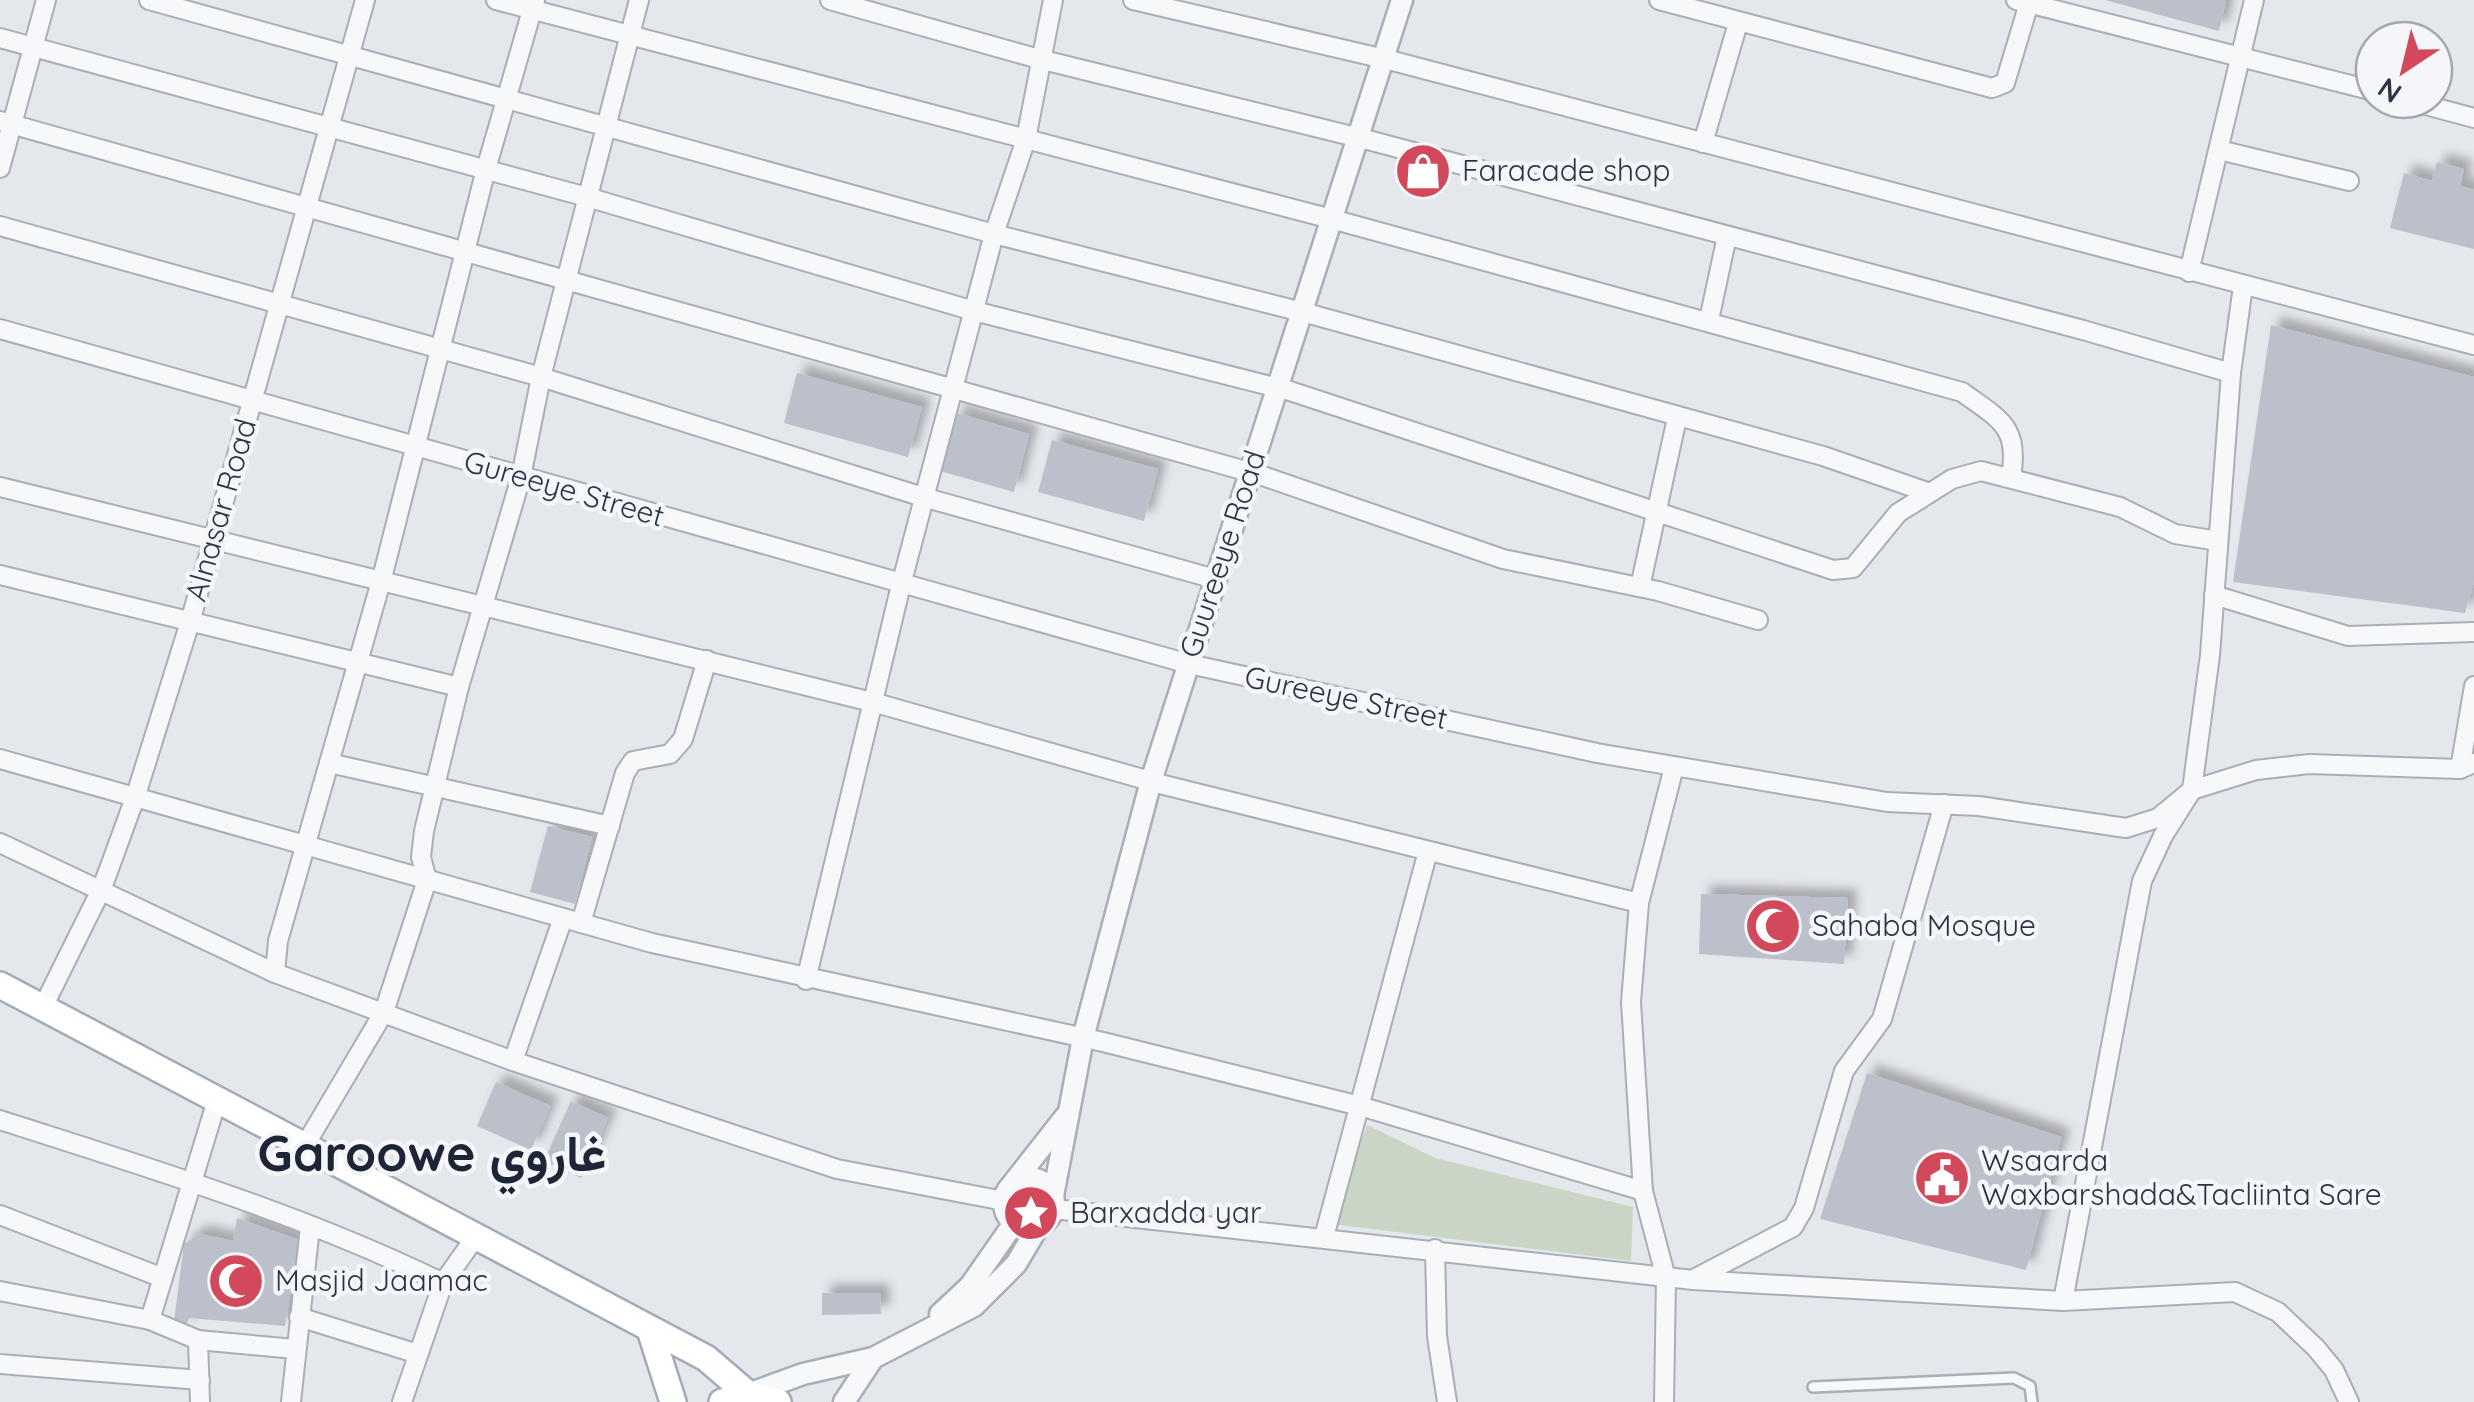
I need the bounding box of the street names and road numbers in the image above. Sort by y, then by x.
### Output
street label: Alnasar Road [176,414,264,606]
street label: Gureeye Street [460,441,669,535]
street label: Guureeye Road [1171,445,1274,662]
street label: Gureeye Street [1241,657,1451,737]

